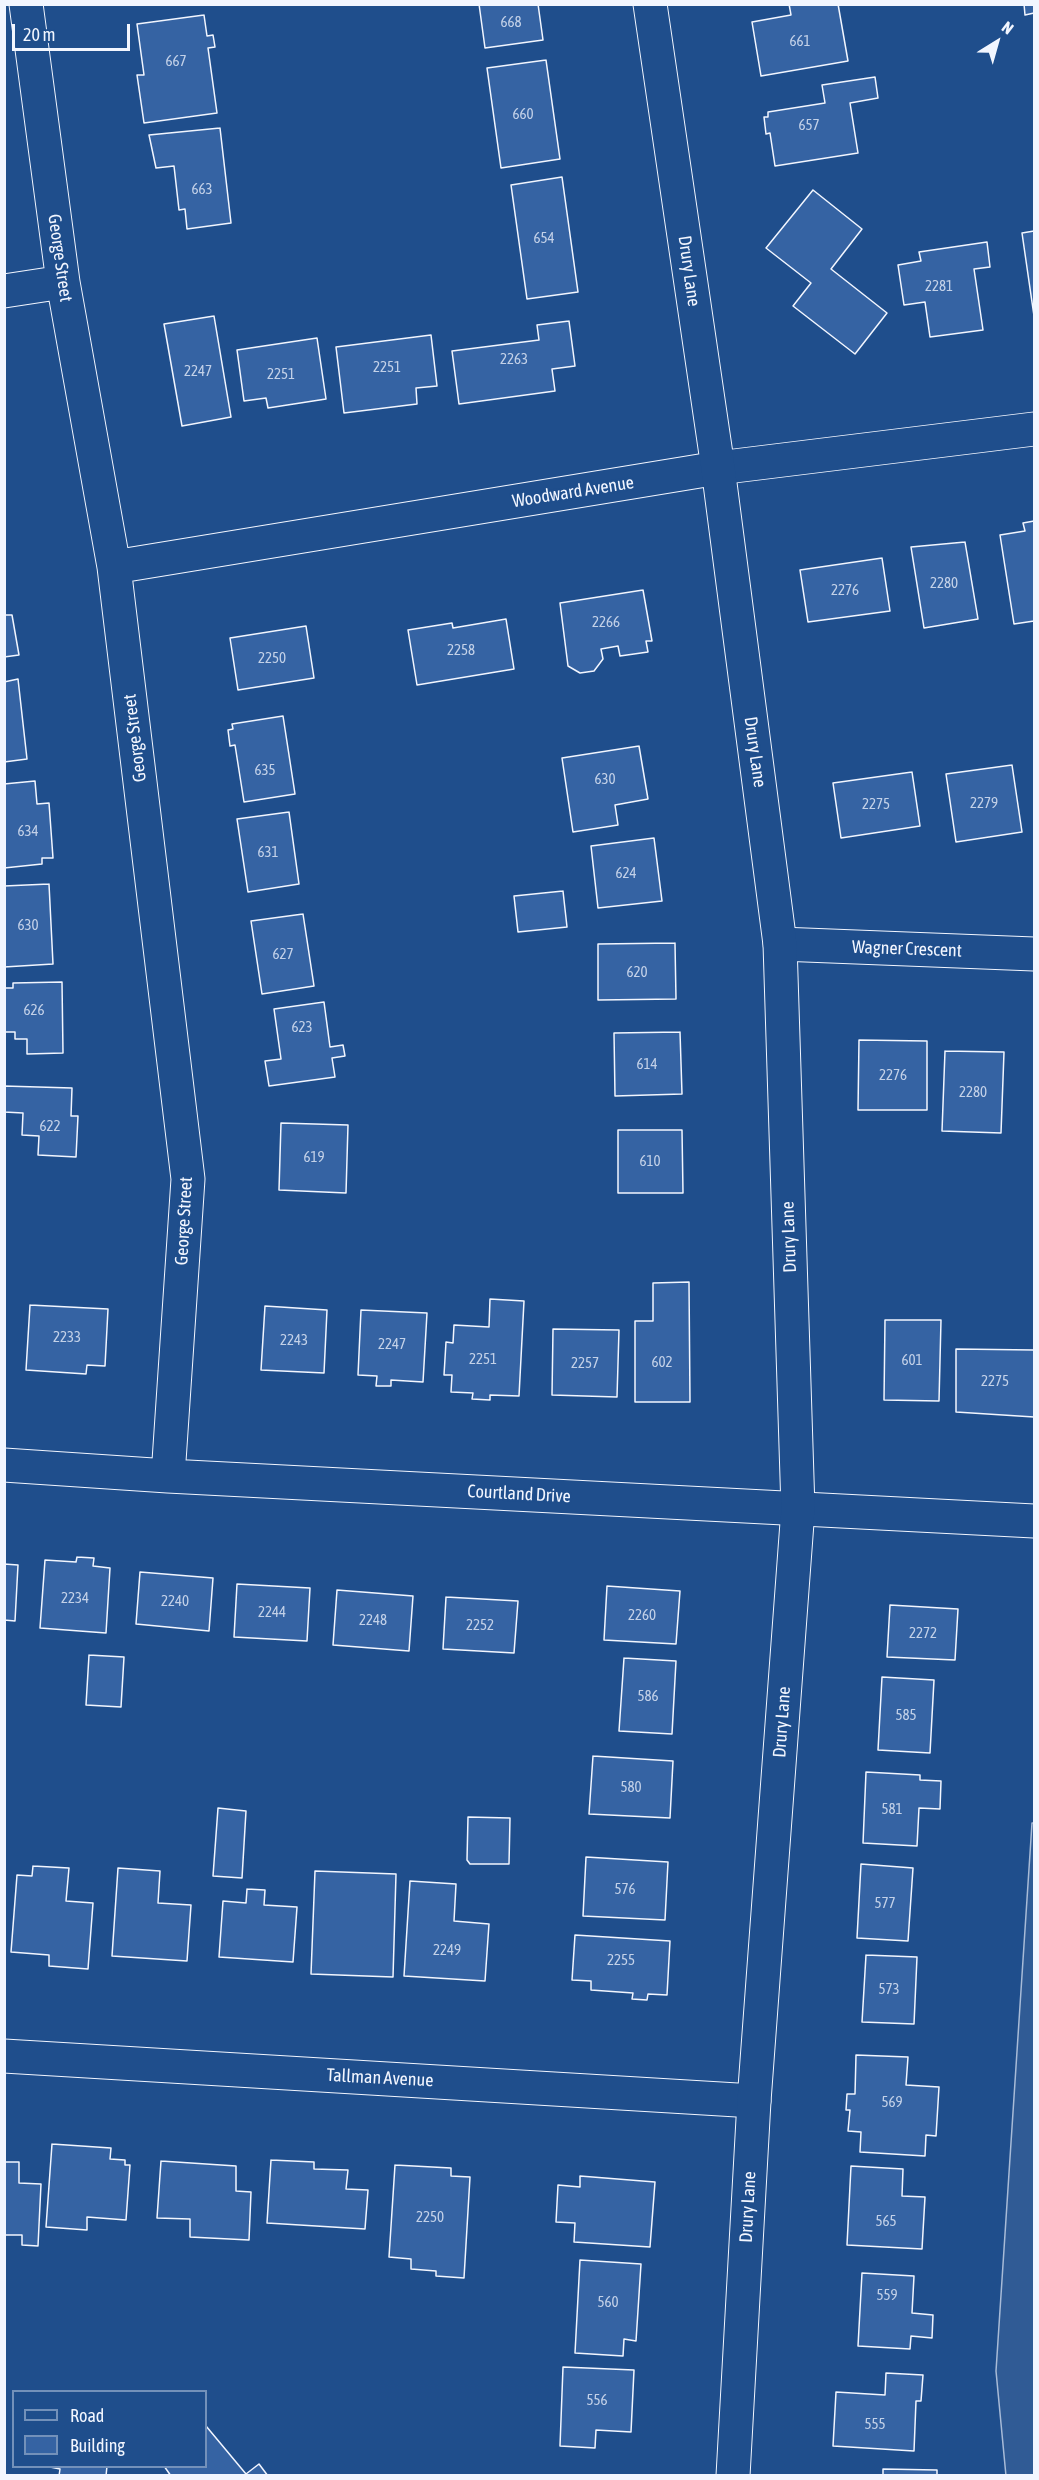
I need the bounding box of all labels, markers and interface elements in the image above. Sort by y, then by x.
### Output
scale bar [15,12,134,50]
north arrow [967,12,1027,72]
house number: 668 [500,13,522,31]
text: N [999,18,1017,38]
text: 20 m [23,24,55,45]
house number: 661 [789,32,811,50]
house number: 667 [165,52,187,70]
house number: 660 [512,105,534,123]
house number: 657 [798,116,820,134]
house number: 663 [191,180,213,198]
street label: George Street [43,213,77,303]
house number: 654 [533,229,555,247]
street label: Drury Lane [673,234,705,308]
house number: 2281 [925,277,953,295]
house number: 2263 [500,350,528,368]
house number: 2251 [373,358,401,376]
house number: 2247 [184,362,212,380]
house number: 2251 [267,365,295,383]
street label: Woodward Avenue [511,472,635,512]
house number: 2280 [930,574,958,592]
house number: 2276 [831,581,859,599]
house number: 2266 [592,613,620,631]
house number: 2258 [447,641,475,659]
house number: 2250 [258,649,286,667]
street label: George Street [119,693,151,783]
street label: Drury Lane [739,715,771,789]
house number: 635 [254,761,276,779]
house number: 630 [594,770,616,788]
house number: 2279 [970,794,998,812]
house number: 2275 [862,795,890,813]
house number: 634 [17,822,39,840]
house number: 631 [257,843,279,861]
house number: 624 [615,864,637,882]
house number: 630 [17,916,39,934]
street label: Wagner Crescent [852,936,962,962]
house number: 627 [272,945,294,963]
house number: 620 [626,963,648,981]
house number: 626 [23,1001,45,1019]
house number: 623 [291,1018,313,1036]
house number: 614 [636,1055,658,1073]
house number: 2276 [879,1066,907,1084]
house number: 2280 [959,1083,987,1101]
house number: 622 [39,1117,61,1135]
house number: 619 [303,1148,325,1166]
house number: 610 [639,1152,661,1170]
street label: George Street [171,1176,197,1266]
street label: Drury Lane [777,1201,801,1273]
house number: 2233 [53,1328,81,1346]
house number: 2243 [280,1331,308,1349]
house number: 2247 [378,1335,406,1353]
house number: 2251 [469,1350,497,1368]
house number: 601 [901,1351,923,1369]
house number: 602 [651,1353,673,1371]
house number: 2257 [571,1354,599,1372]
house number: 2275 [981,1372,1009,1390]
street label: Courtland Drive [467,1481,571,1507]
house number: 2234 [61,1589,89,1607]
house number: 2240 [161,1592,189,1610]
house number: 2244 [258,1603,286,1621]
house number: 2260 [628,1606,656,1624]
house number: 2248 [359,1611,387,1629]
house number: 2252 [466,1616,494,1634]
house number: 2272 [909,1624,937,1642]
street label: Drury Lane [769,1686,795,1758]
house number: 586 [637,1687,659,1705]
house number: 585 [895,1706,917,1724]
house number: 580 [620,1778,642,1796]
house number: 581 [881,1800,903,1818]
house number: 576 [614,1880,636,1898]
house number: 577 [874,1894,896,1912]
house number: 2249 [433,1941,461,1959]
house number: 2255 [607,1951,635,1969]
house number: 573 [878,1980,900,1998]
street label: Tallman Avenue [326,2064,434,2092]
house number: 569 [881,2093,903,2111]
street label: Drury Lane [735,2171,761,2243]
house number: 2250 [416,2208,444,2226]
house number: 565 [875,2212,897,2230]
house number: 559 [876,2286,898,2304]
house number: 560 [597,2293,619,2311]
legend [12,2390,207,2468]
house number: 556 [586,2391,608,2409]
text: Road [70,2405,104,2426]
house number: 555 [864,2415,886,2433]
text: Building [70,2435,125,2456]

